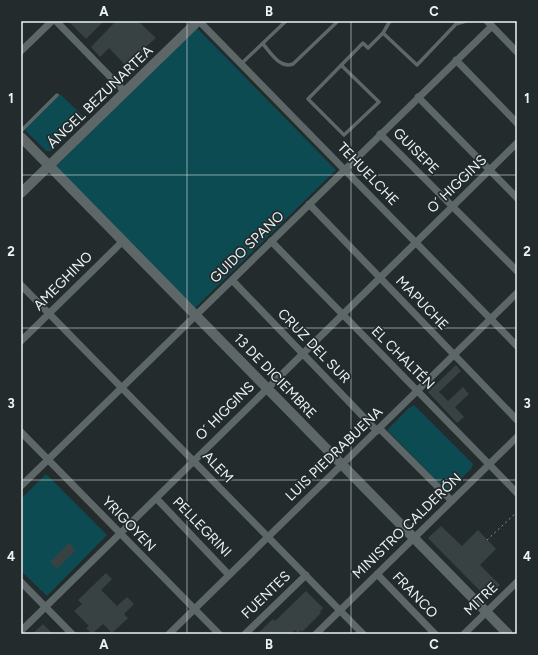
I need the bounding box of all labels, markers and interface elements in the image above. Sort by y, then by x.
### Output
text: A [99,4,109,19]
text: B [265,4,273,19]
text: C [429,4,439,19]
street label: ÁNGEL BEZUNARTEA [44,42,157,152]
text: 1 [8,91,14,106]
text: 1 [524,91,530,106]
street label: GUISEPE [390,125,442,177]
street label: TEHUELCHE [334,139,402,209]
street label: O´ HIGGINS [424,151,490,217]
street label: GUIDO SPANO [207,207,288,287]
text: 2 [7,244,15,259]
text: 2 [523,244,531,259]
street label: AMEGHINO [30,248,96,314]
street label: MAPUCHE [392,273,452,333]
street label: CRUZ DEL SUR [274,305,354,387]
street label: EL CHALTÉN [368,323,438,393]
street label: 13 DE DICIEMBRE [230,330,320,422]
street label: O´ HIGGINS [192,378,258,444]
text: 3 [7,396,15,411]
text: 3 [523,396,531,411]
street label: LUIS PIEDRABUENA [282,403,386,505]
street label: ALEM [199,448,237,486]
street label: MINISTRO CALDERÓN [349,470,465,582]
street label: YRIGOYEN [99,493,159,555]
street label: PELLEGRINI [169,493,235,561]
text: 4 [7,549,15,564]
text: 4 [523,549,531,564]
street label: FUENTES [238,568,294,622]
street label: FRANCO [389,568,441,622]
street label: MITRE [461,579,501,619]
text: A [99,637,109,652]
text: B [265,637,273,652]
text: C [429,637,439,652]

